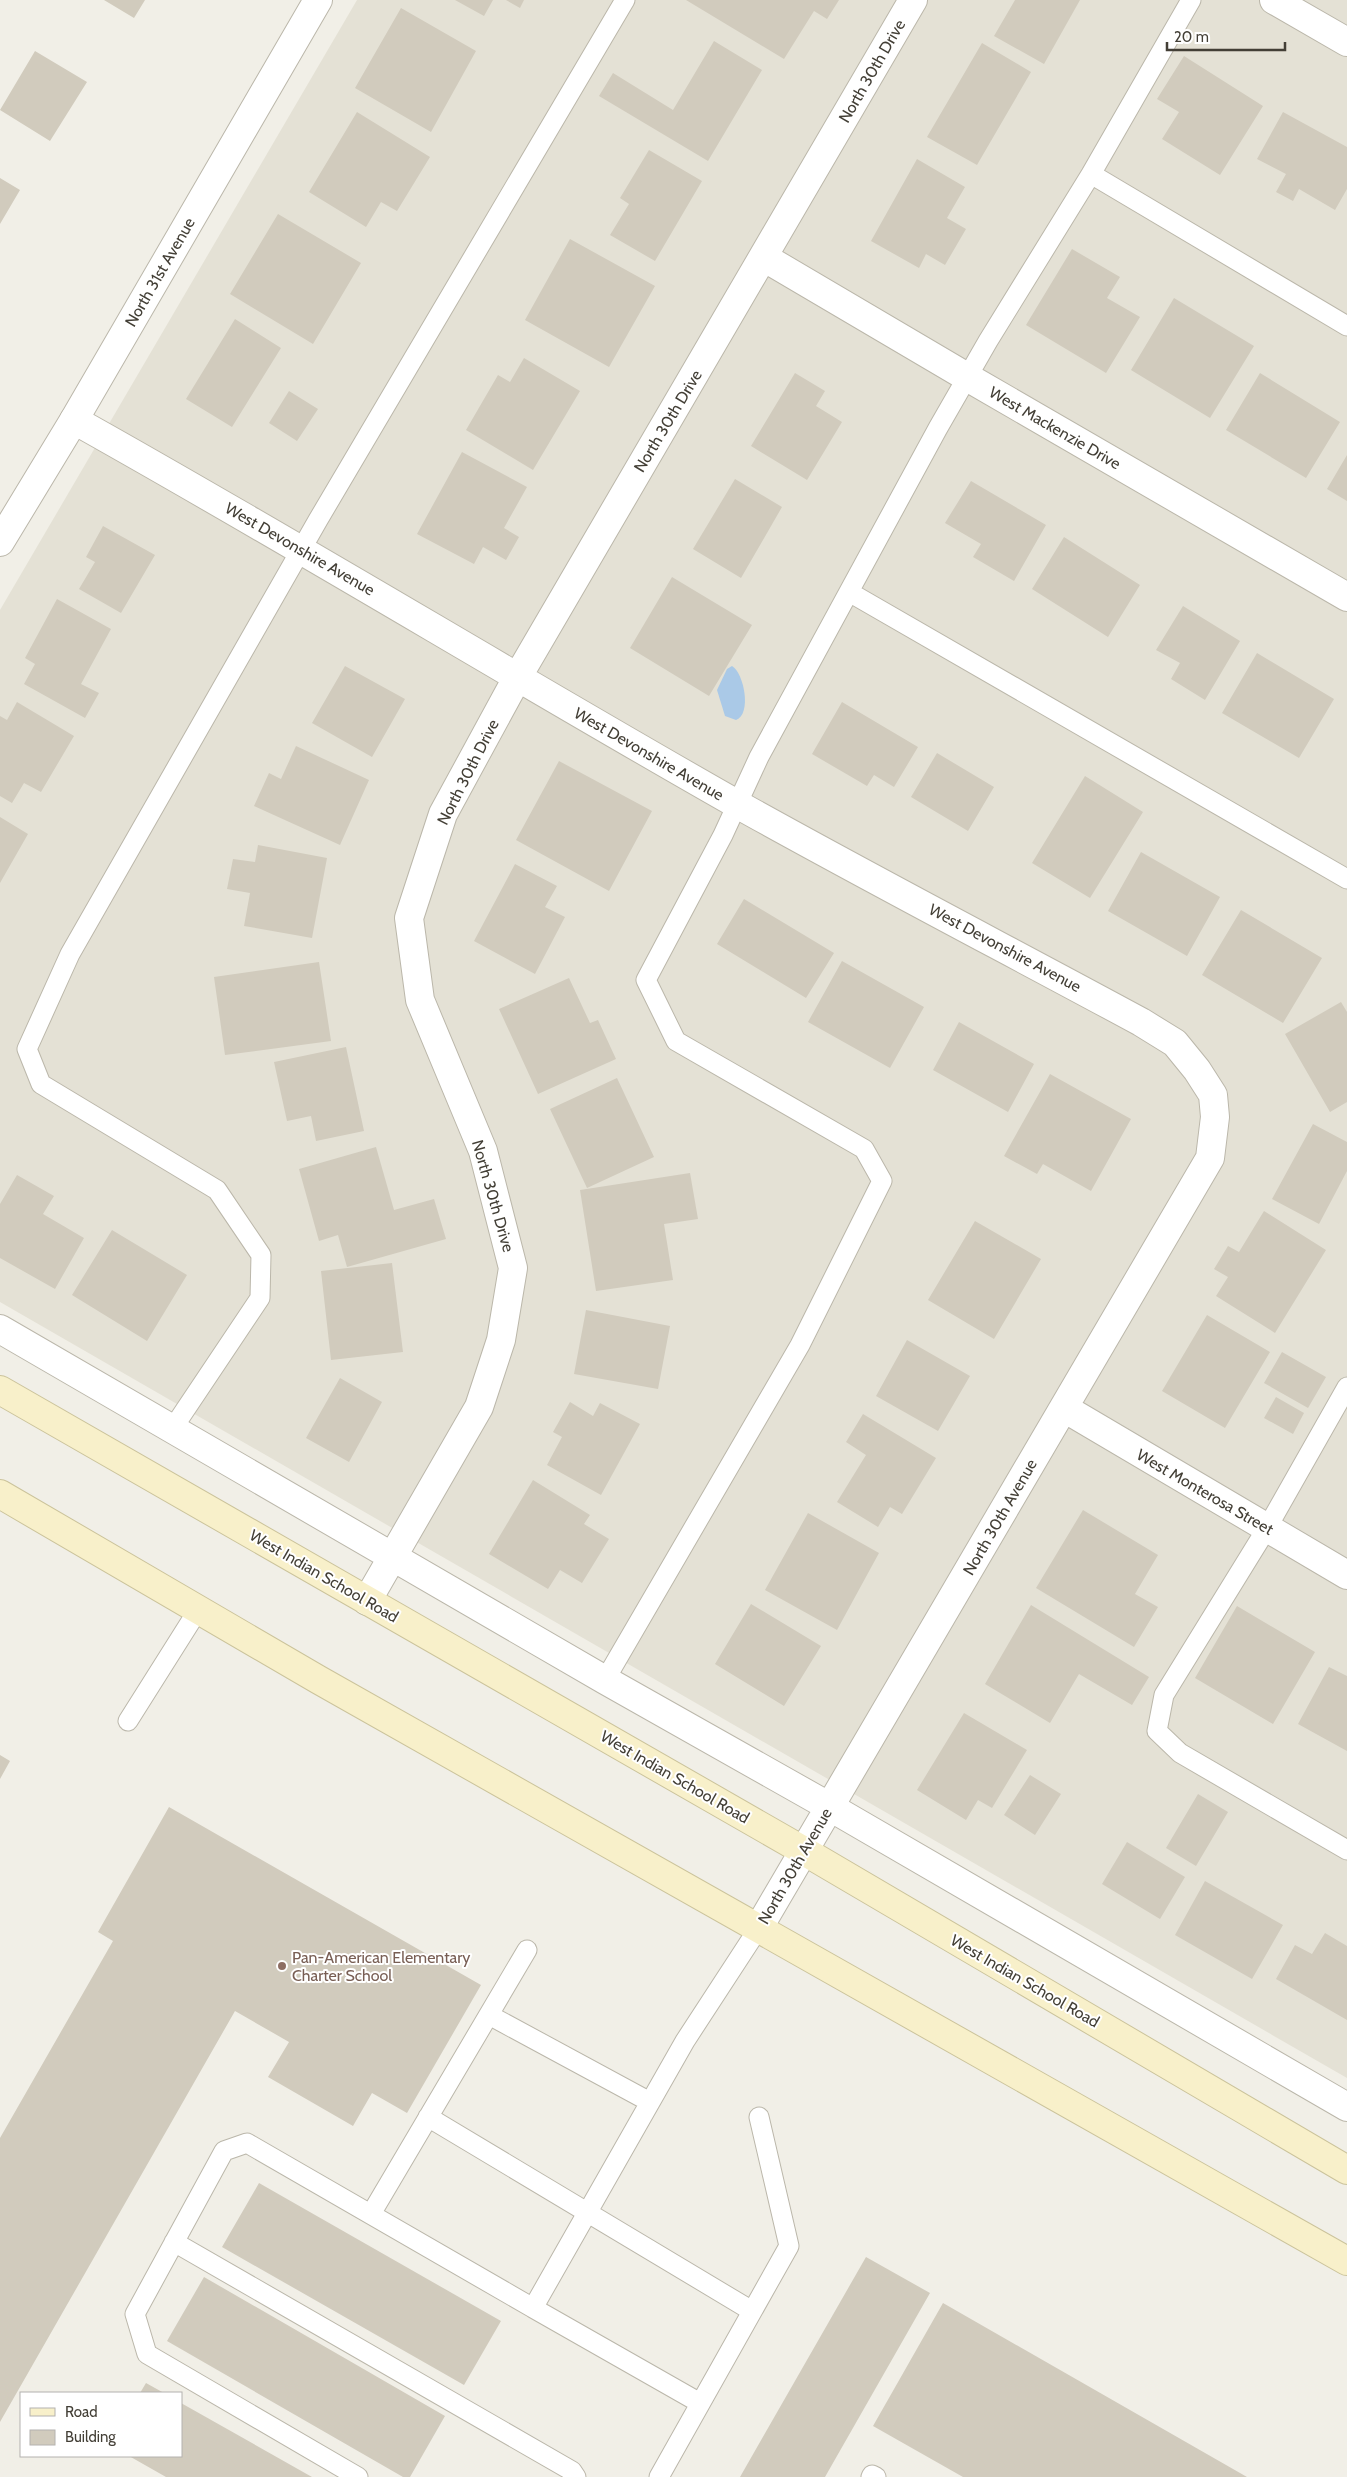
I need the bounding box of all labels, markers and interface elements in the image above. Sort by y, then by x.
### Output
street label: North 30th Drive [835,16,909,126]
scale bar [1167,20,1284,52]
text: 20 m [1174,28,1209,46]
street label: North 31st Avenue [121,214,199,330]
street label: North 30th Drive [630,366,706,476]
street label: West Mackenzie Drive [986,383,1124,473]
street label: West Devonshire Avenue [222,498,378,600]
street label: West Devonshire Avenue [571,703,727,805]
street label: North 30th Drive [433,716,503,828]
street label: West Devonshire Avenue [926,900,1084,996]
street label: North 30th Drive [468,1138,518,1254]
street label: West Monterosa Street [1133,1445,1277,1539]
street label: North 30th Avenue [959,1456,1041,1578]
street label: West Indian School Road [246,1526,402,1626]
street label: West Indian School Road [597,1727,753,1827]
street label: North 30th Avenue [754,1805,836,1927]
street label: West Indian School Road [947,1931,1103,2031]
place label: Pan-American Elementary Charter School [292,1948,470,1985]
marker: Pan-American Elementary Charter School [276,1960,288,1972]
legend [20,2392,182,2457]
text: Road [65,2403,98,2421]
text: Building [65,2428,116,2446]

